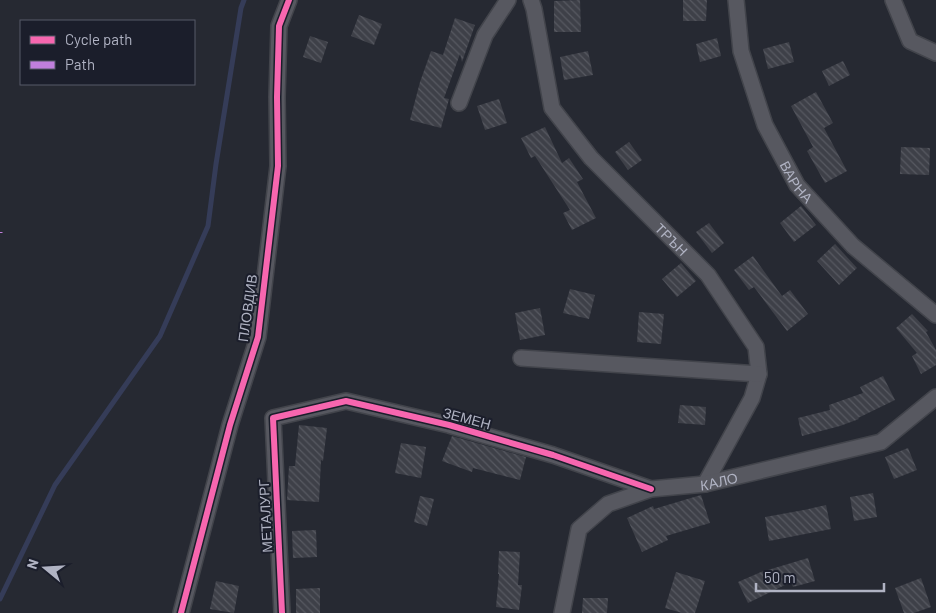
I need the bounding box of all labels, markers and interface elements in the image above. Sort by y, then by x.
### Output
legend [20,20,195,85]
text: Cycle path [65,30,132,48]
text: Path [65,55,95,73]
street label: ВАРНА [777,158,818,206]
street label: ТРЪН [652,219,692,259]
street label: ПЛОВДИВ [234,273,260,343]
street label: ЗЕМЕН [441,403,493,433]
street label: КАЛО [700,468,739,493]
street label: МЕТАЛУРГ [255,478,275,553]
north arrow [20,543,70,593]
text: N [23,557,42,571]
scale bar [756,560,884,592]
text: 50 m [764,568,796,586]

